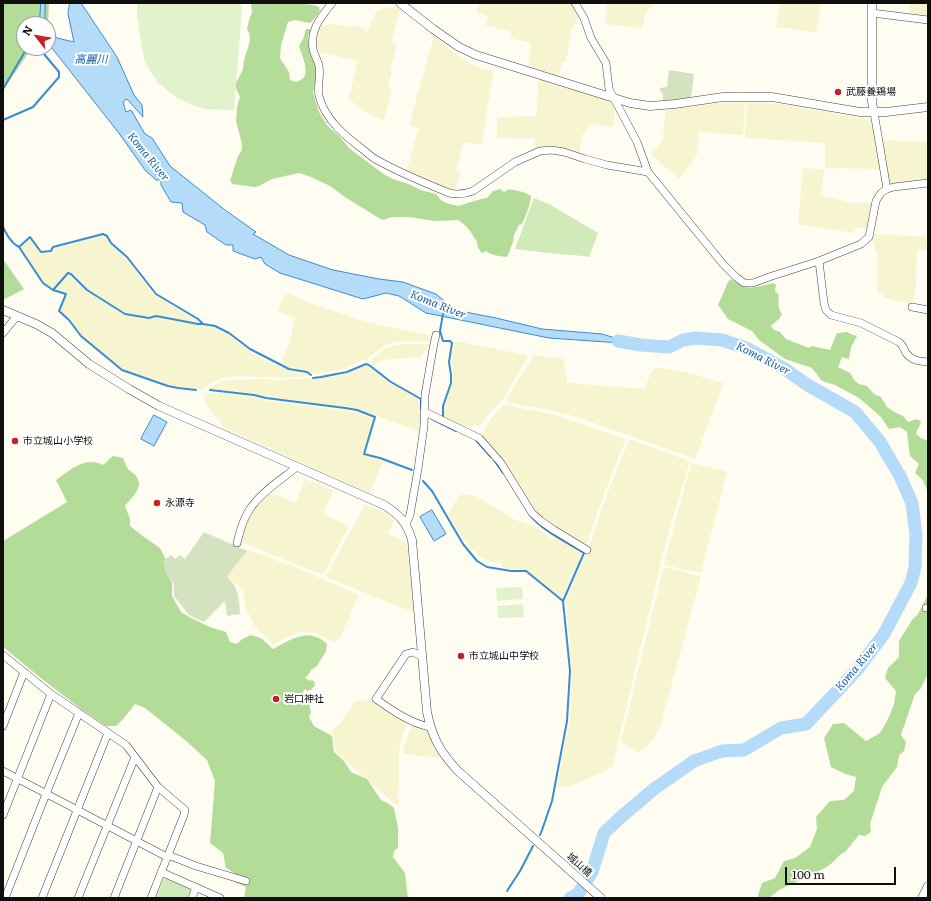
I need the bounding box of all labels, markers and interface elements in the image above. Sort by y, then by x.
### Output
north arrow [16,16,56,56]
text: N [17,22,36,38]
water label: 高麗川 [75,53,107,67]
place label: 武藤養鶏場 [846,86,896,98]
marker: 武藤養鶏場 [833,87,843,97]
water label: Koma River [124,130,172,184]
water label: Koma River [408,288,468,322]
water label: Koma River [734,340,792,378]
place label: 市立城山小学校 [23,435,93,447]
marker: 市立城山小学校 [10,436,20,446]
place label: 永源寺 [165,497,195,509]
marker: 永源寺 [152,498,162,508]
water label: Koma River [833,640,881,694]
place label: 市立城山中学校 [469,650,539,662]
marker: 市立城山中学校 [456,651,466,661]
place label: 岩口神社 [284,693,324,705]
marker: 岩口神社 [271,694,281,704]
street label: 城山橋 [564,851,594,879]
scale bar [787,859,898,885]
text: 100 m [792,865,825,883]

